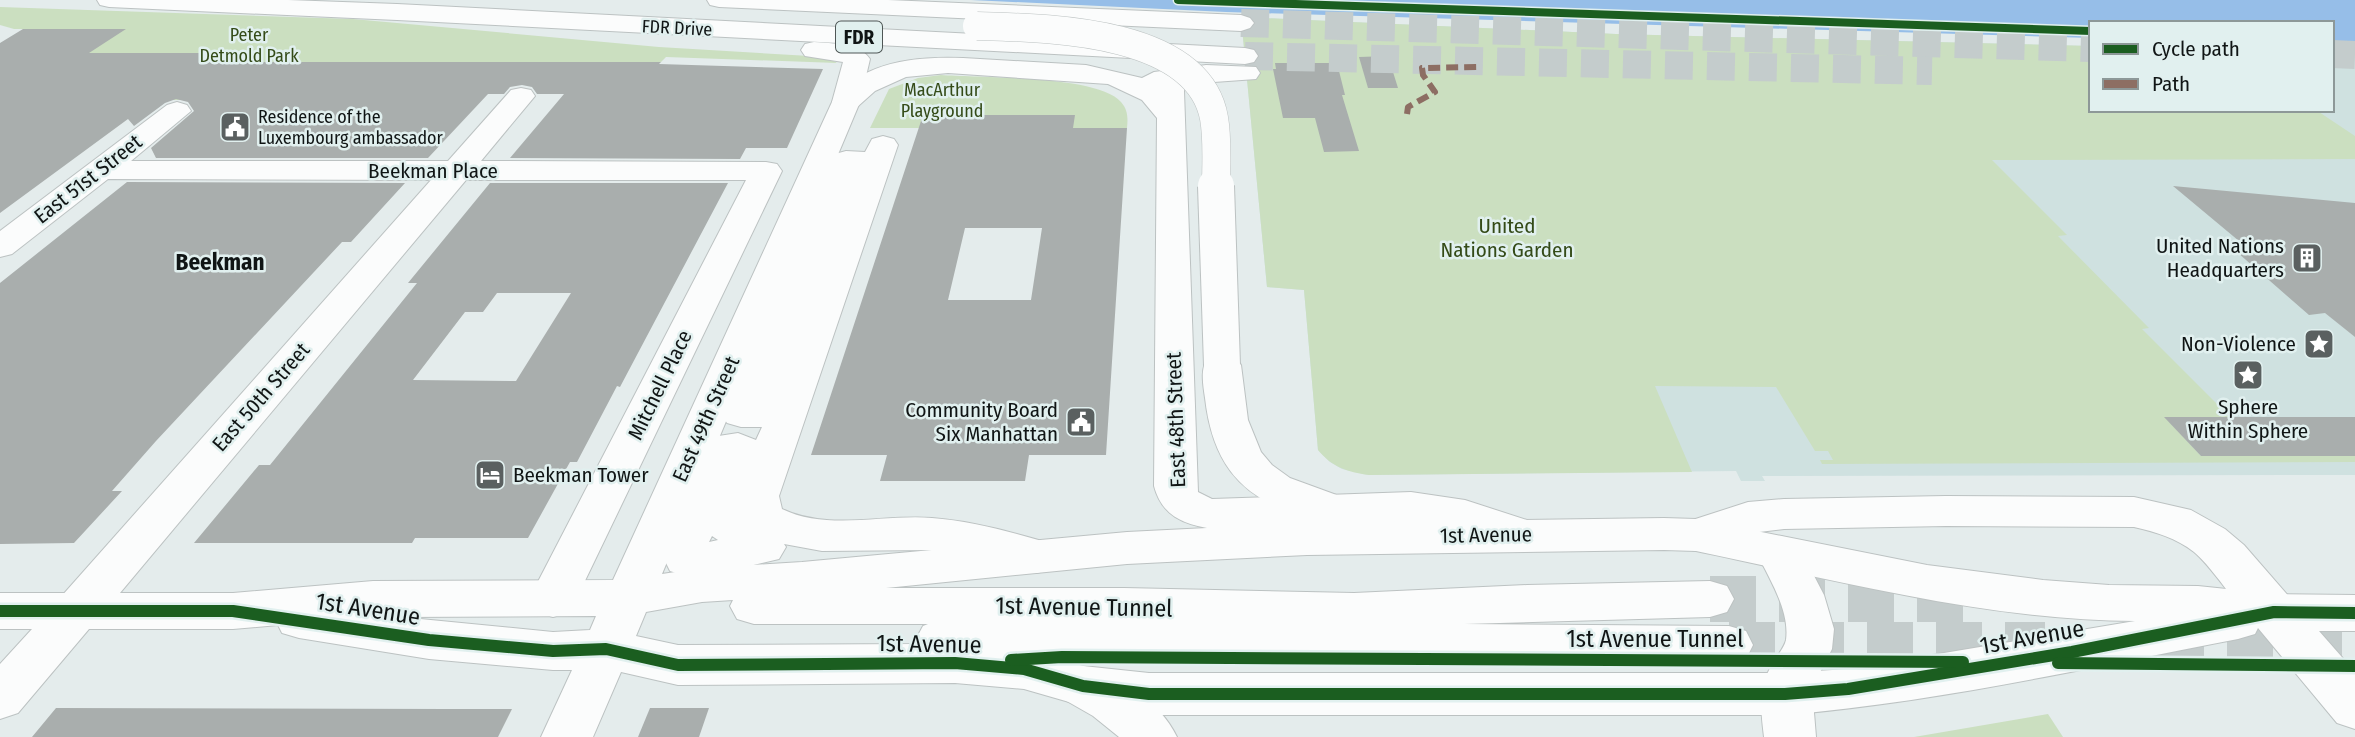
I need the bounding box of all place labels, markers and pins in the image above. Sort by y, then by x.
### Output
place label: Residence of the Luxembourg ambassador [258,106,444,149]
public building icon: Residence of the Luxembourg ambassador [218,110,252,144]
place label: United Nations Headquarters [2156,233,2284,283]
building icon: United Nations Headquarters [2290,241,2324,275]
place icon: Non-Violence [2302,327,2336,361]
place label: Non-Violence [2181,331,2296,357]
place icon: Sphere Within Sphere [2231,358,2265,392]
place label: Sphere Within Sphere [2188,394,2308,444]
place label: Community Board Six Manhattan [905,397,1058,447]
public building icon: Community Board Six Manhattan [1064,405,1098,439]
hotel icon: Beekman Tower [473,458,507,492]
place label: Beekman Tower [513,462,649,488]

